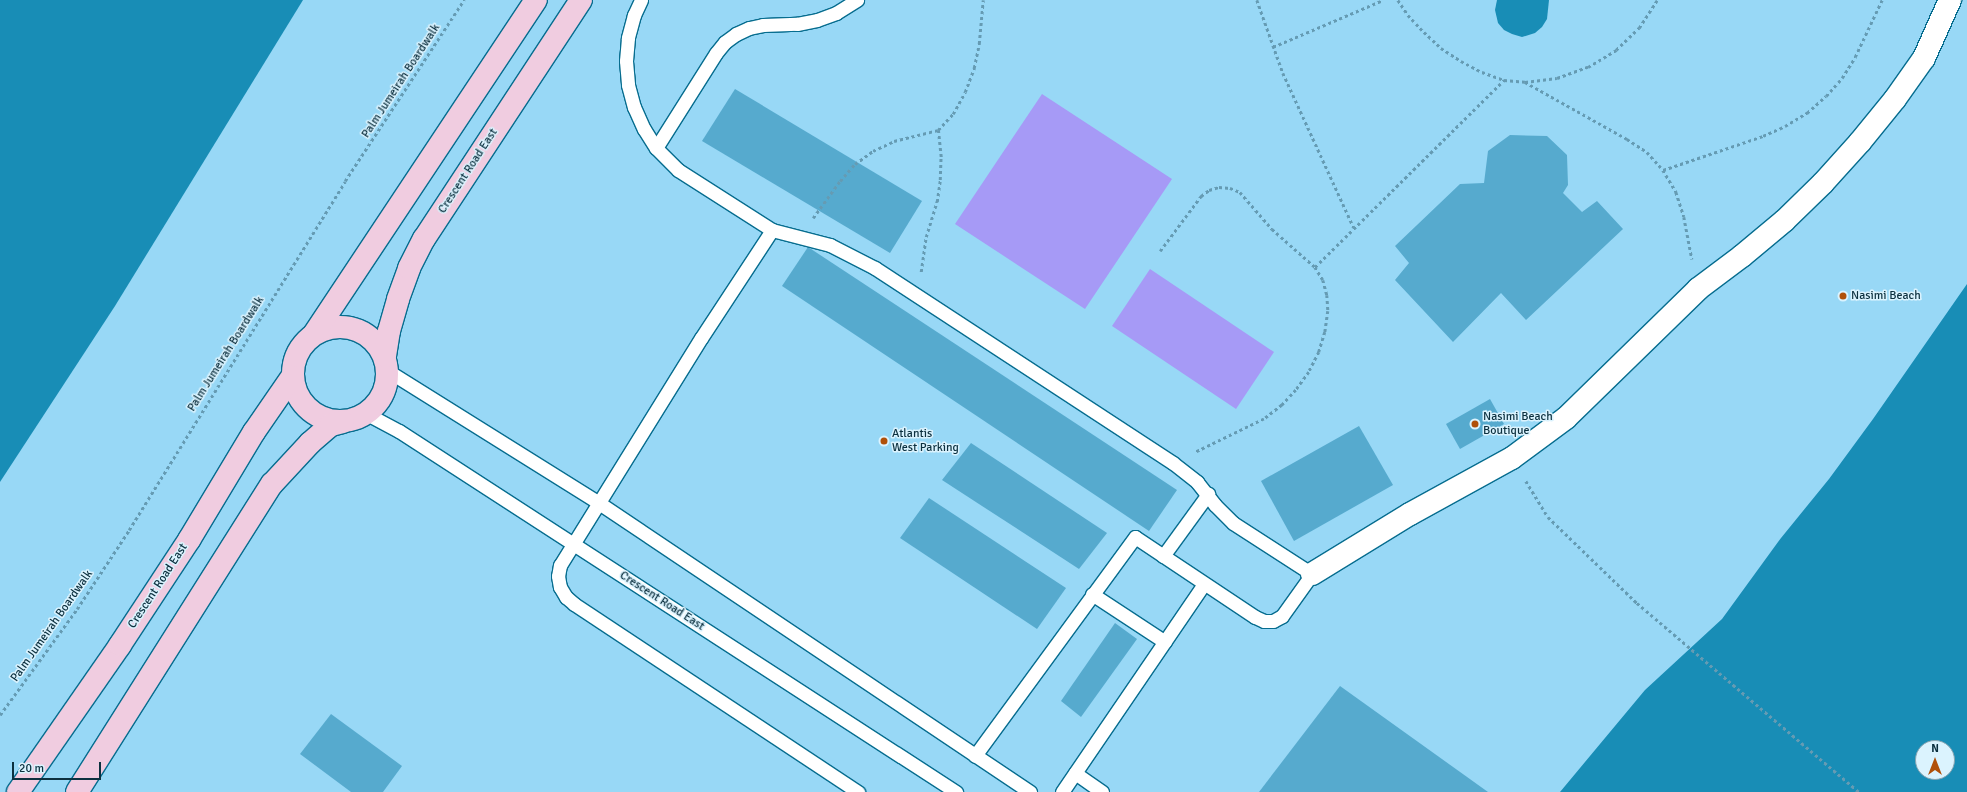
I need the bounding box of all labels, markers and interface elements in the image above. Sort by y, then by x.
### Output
street label: Palm Jumeirah Boardwalk [359,21,443,141]
street label: Crescent Road East [435,126,501,216]
place label: Nasimi Beach [1851,289,1921,303]
marker: Nasimi Beach [1838,291,1848,301]
street label: Palm Jumeirah Boardwalk [185,294,267,414]
place label: Nasimi Beach Boutique [1483,410,1553,438]
marker: Nasimi Beach Boutique [1470,419,1480,429]
place label: Atlantis West Parking [892,427,959,455]
marker: Atlantis West Parking [879,436,889,446]
street label: Crescent Road East [125,541,191,631]
street label: Palm Jumeirah Boardwalk [8,567,96,685]
street label: Crescent Road East [617,568,707,634]
north arrow [1915,740,1955,780]
text: N [1931,742,1939,755]
scale bar [14,754,103,780]
text: 20 m [19,761,44,776]

